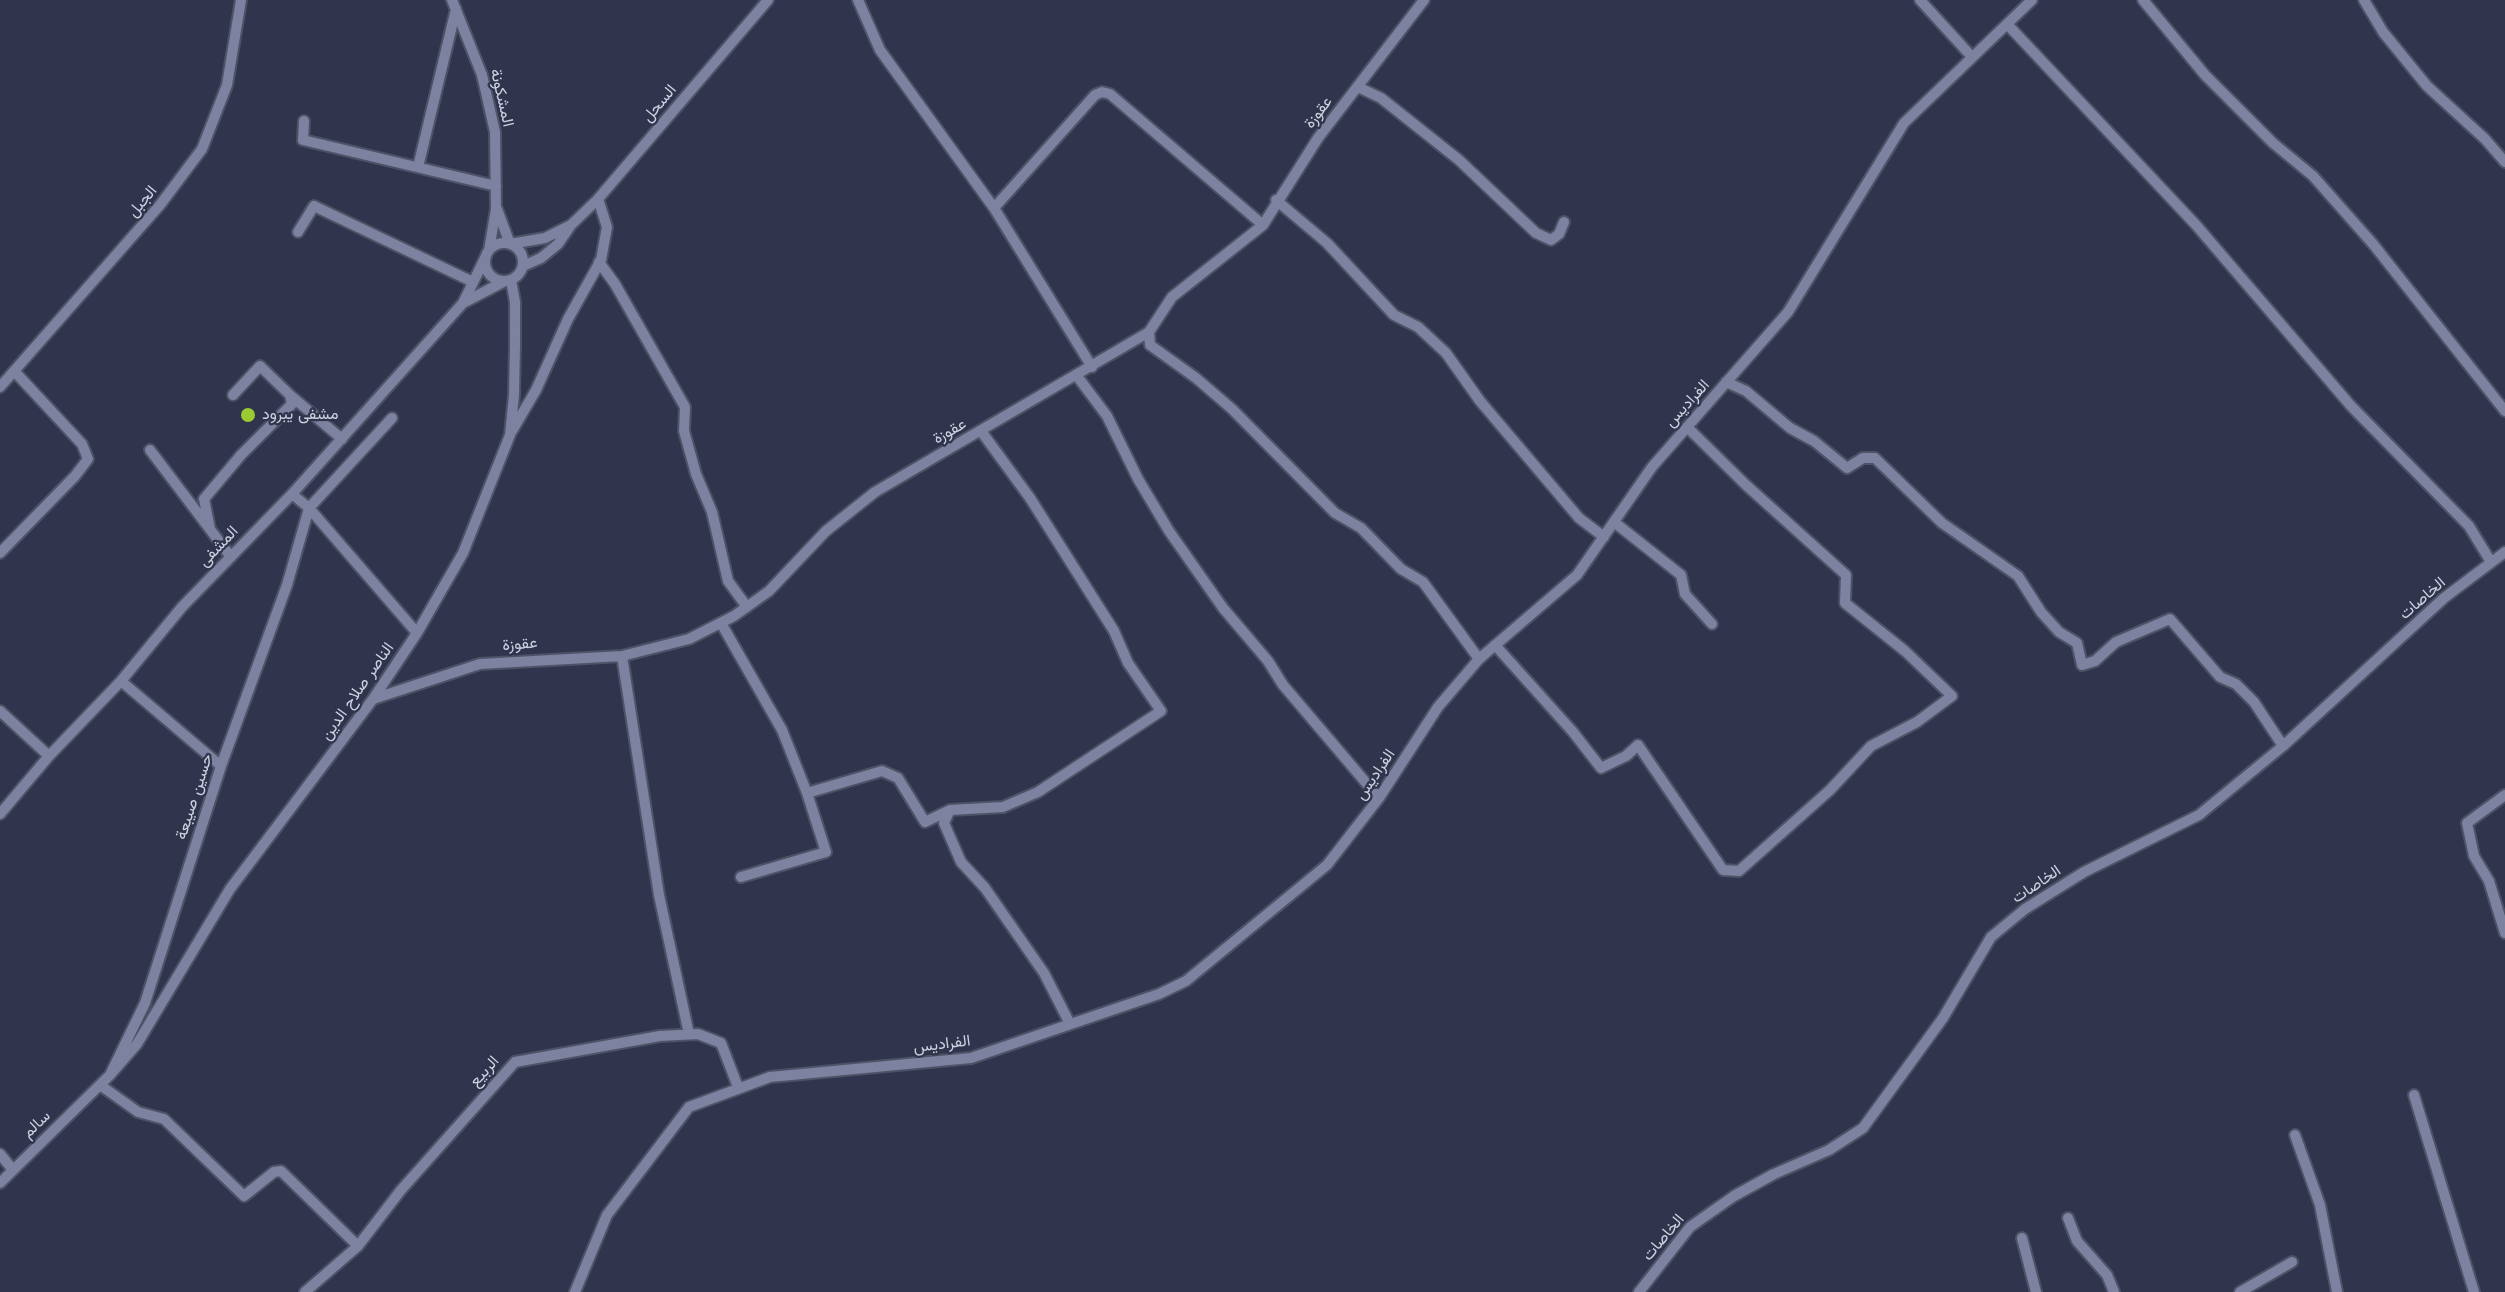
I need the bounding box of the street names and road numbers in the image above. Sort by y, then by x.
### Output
street label: المشكونة [485,67,517,129]
street label: السحل [639,81,681,127]
street label: عقوزة [1301,93,1337,133]
street label: الجبل [124,182,162,222]
street label: الفراديس [1662,376,1714,432]
street label: عقوزة [930,415,970,449]
street label: المشفى [195,523,243,571]
street label: الخاصات [2396,574,2450,624]
street label: عقوزة [502,634,538,656]
street label: الناصر صلاح الدين [317,640,399,744]
street label: الفراديس [1352,746,1400,804]
street label: حسين صيبعة [172,752,218,842]
street label: الخاصات [2009,862,2065,908]
street label: الفراديس [912,1032,972,1058]
street label: الربيع [466,1053,504,1091]
street label: سالم [19,1107,55,1143]
street label: الخاصات [1639,1211,1689,1265]

